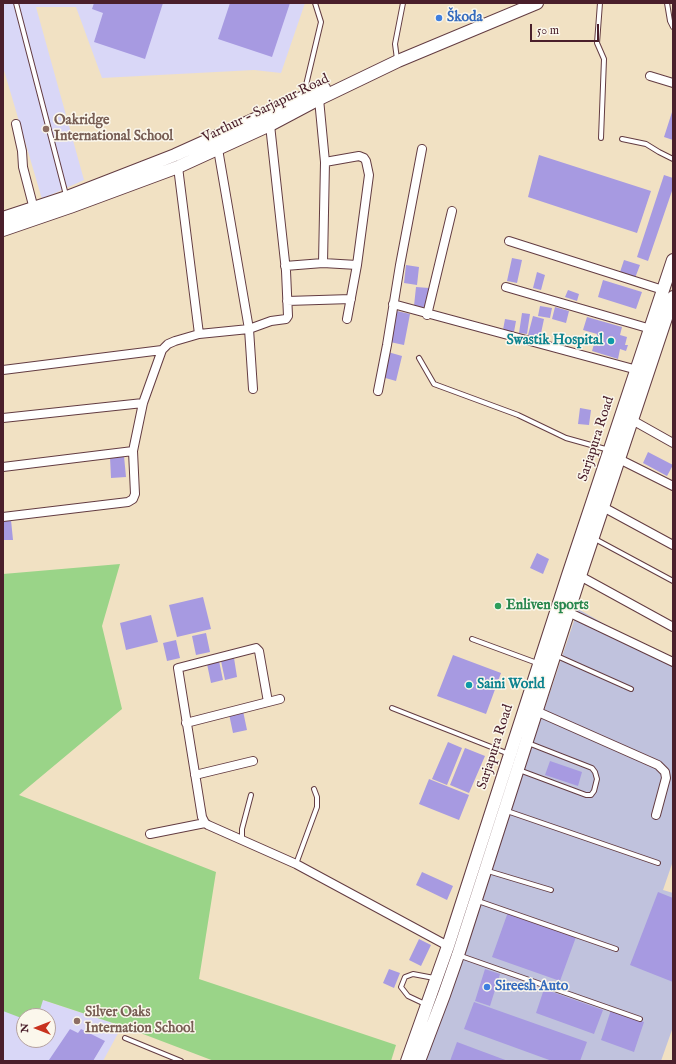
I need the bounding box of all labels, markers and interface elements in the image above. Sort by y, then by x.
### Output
place label: Škoda [447,10,483,26]
marker: Škoda [434,13,444,23]
scale bar [532,16,601,42]
text: 50 m [537,23,559,38]
street label: Varthur - Sarjapur Road [200,71,332,147]
place label: Oakridge International School [54,113,173,146]
marker: Oakridge International School [41,124,51,134]
place label: Swastik Hospital [507,333,603,349]
marker: Swastik Hospital [606,336,616,346]
street label: Sarjapura Road [575,394,619,484]
place label: Enliven sports [506,598,589,614]
marker: Enliven sports [493,601,503,611]
place label: Saini World [477,677,545,693]
marker: Saini World [464,680,474,690]
street label: Sarjapura Road [474,702,518,792]
place label: Sireesh Auto [495,979,568,995]
marker: Sireesh Auto [482,982,492,992]
place label: Silver Oaks Internation School [85,1005,194,1038]
north arrow [16,1008,56,1048]
marker: Silver Oaks Internation School [72,1016,82,1026]
text: N [18,1023,32,1033]

